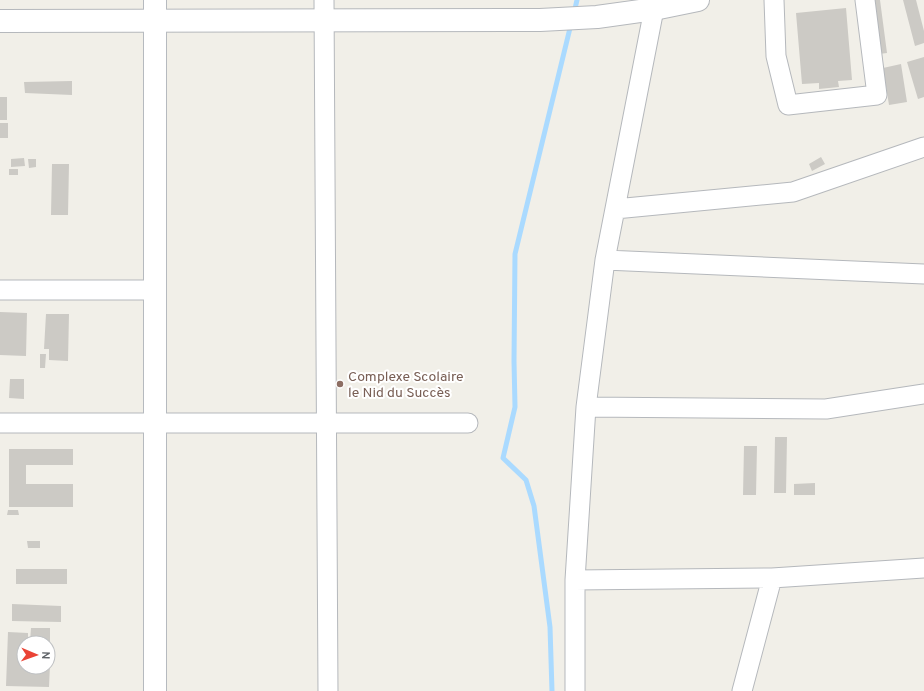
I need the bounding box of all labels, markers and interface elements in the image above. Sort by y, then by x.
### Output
place label: Complexe Scolaire le Nid du Succès [348,369,464,402]
marker: Complexe Scolaire le Nid du Succès [335,379,345,389]
north arrow [16,635,56,675]
text: N [38,651,52,660]

